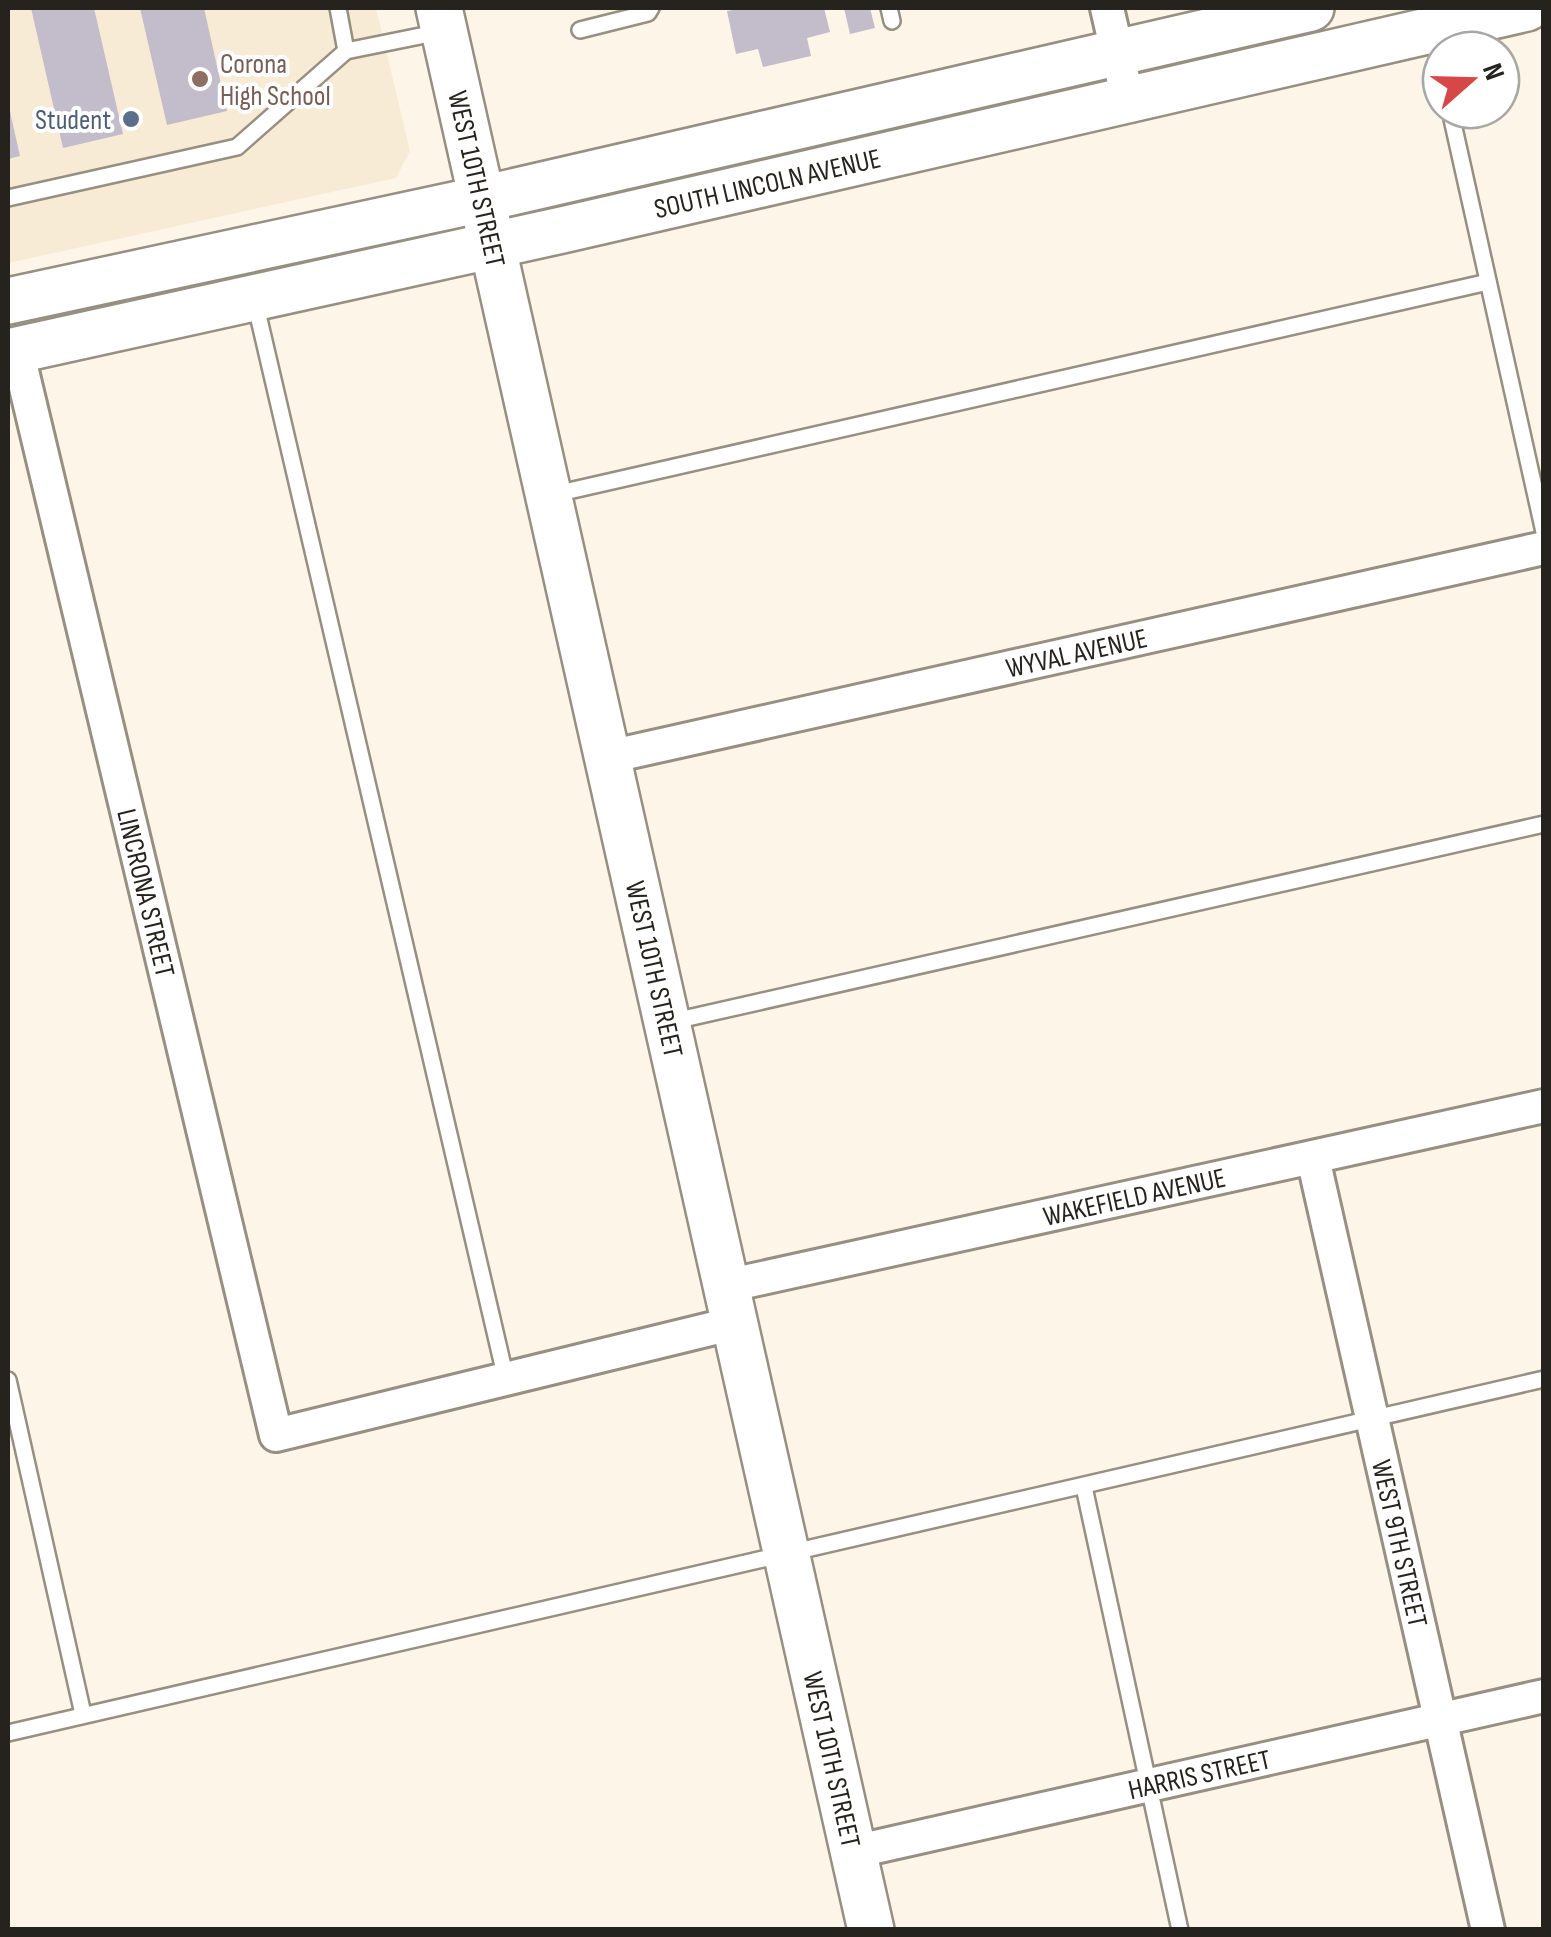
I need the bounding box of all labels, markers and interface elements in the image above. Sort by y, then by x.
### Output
north arrow [1421,30,1521,130]
place label: Corona High School [220,48,331,113]
text: N [1475,59,1511,85]
marker: Corona High School [189,68,211,90]
street label: WEST 10TH STREET [440,88,512,270]
place label: Student [35,104,111,137]
marker: Student [120,108,142,130]
street label: SOUTH LINCOLN AVENUE [651,142,884,226]
street label: WYVAL AVENUE [1003,622,1151,686]
street label: LINCRONA STREET [109,806,181,980]
street label: WEST 10TH STREET [618,878,689,1061]
street label: WAKEFIELD AVENUE [1040,1162,1229,1234]
street label: WEST 9TH STREET [1364,1457,1434,1630]
street label: WEST 10TH STREET [795,1668,867,1851]
street label: HARRIS STREET [1125,1743,1274,1807]

